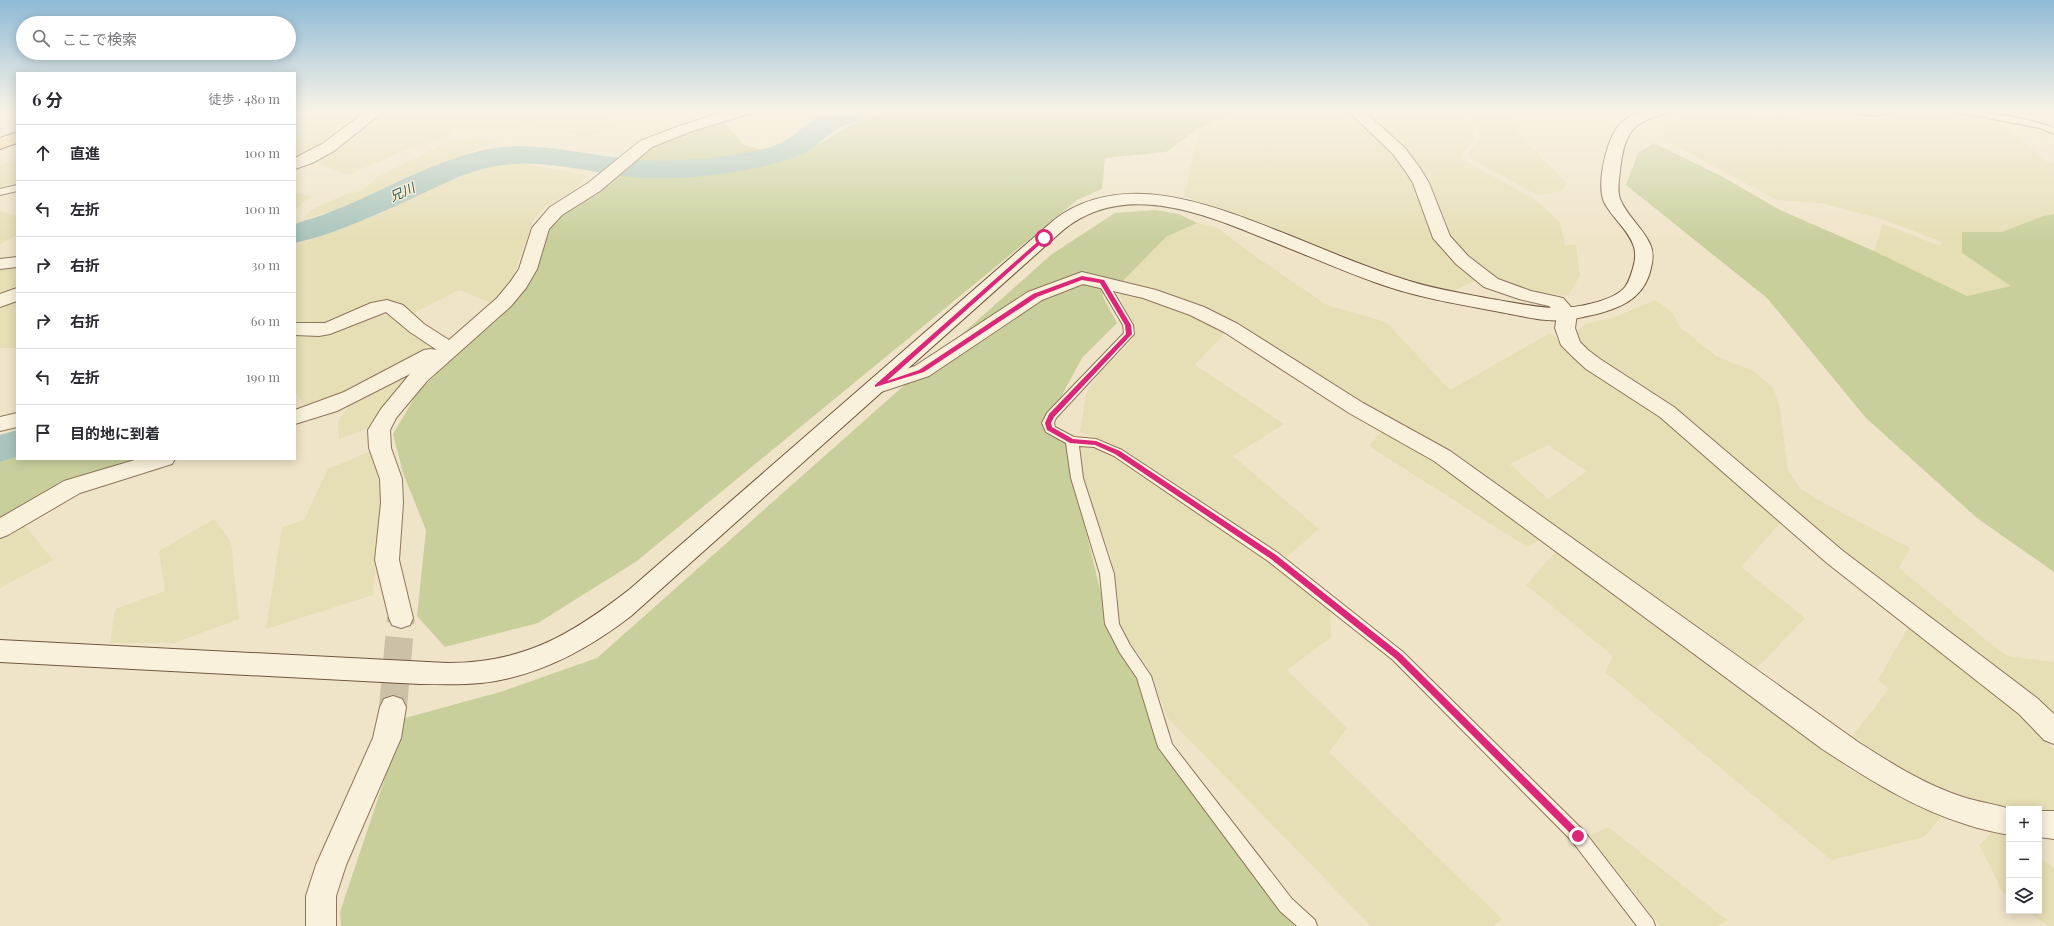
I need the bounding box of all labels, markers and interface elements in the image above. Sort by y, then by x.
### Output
search box [16,16,296,60]
icon: search [30,27,52,49]
text: ここで検索 [62,29,137,49]
text: 6 分 [32,88,63,110]
text: 徒歩 · 480 m [209,90,280,107]
icon: ahead [32,142,54,164]
text: 直進 [70,143,100,163]
text: 100 m [245,144,280,161]
water label: 兄川 [386,178,419,205]
icon: left [32,198,54,220]
text: 左折 [70,199,100,219]
text: 100 m [245,200,280,217]
route start [1035,229,1053,247]
icon: right [32,254,54,276]
text: 右折 [70,255,100,275]
text: 30 m [252,256,280,273]
icon: right [32,310,54,332]
text: 右折 [70,311,100,331]
text: 60 m [251,312,280,329]
icon: left [32,366,54,388]
text: 左折 [70,367,100,387]
text: 190 m [246,368,280,385]
icon: arrive [32,422,54,444]
text: 目的地に到着 [70,423,160,443]
map controls [2006,806,2042,914]
button: + [2006,806,2042,842]
route end [1569,827,1587,845]
button: − [2006,842,2042,878]
button: layers [2006,878,2042,914]

